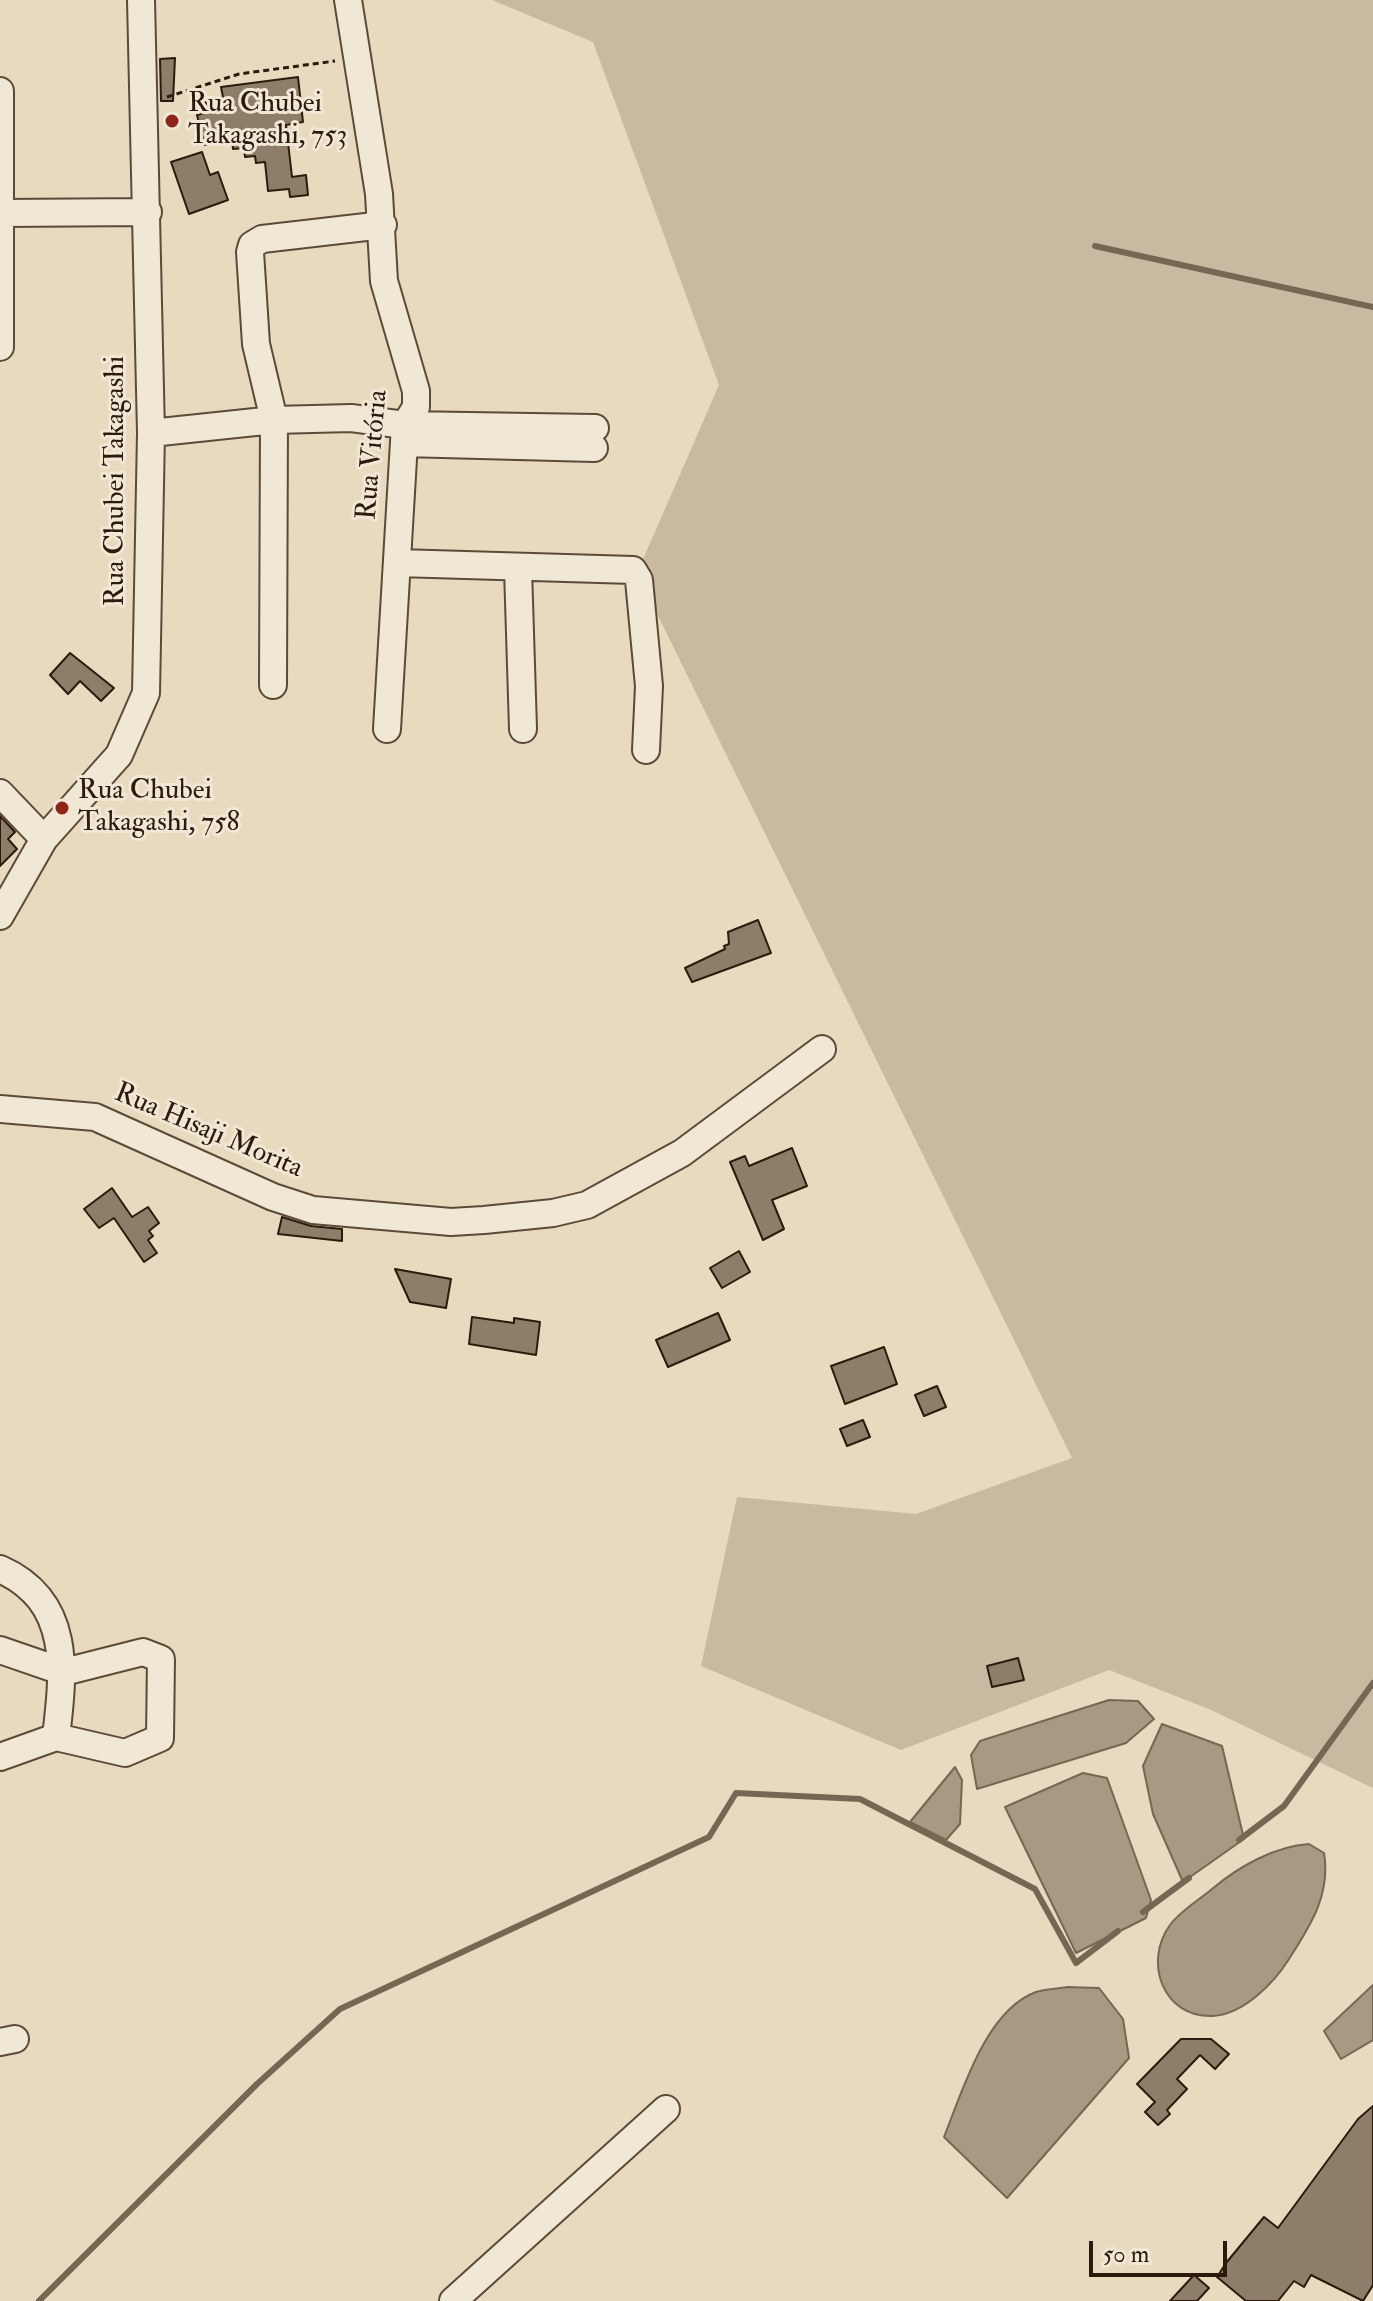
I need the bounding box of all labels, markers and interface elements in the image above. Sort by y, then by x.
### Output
place label: Rua Chubei Takagashi, 753 [188,88,347,154]
marker: Rua Chubei Takagashi, 753 [163,112,181,130]
street label: Rua Chubei Takagashi [100,356,134,606]
street label: Rua Vitória [352,389,396,521]
place label: Rua Chubei Takagashi, 758 [78,775,240,841]
marker: Rua Chubei Takagashi, 758 [53,799,71,817]
street label: Rua Hisaji Morita [109,1077,307,1187]
scale bar [1093,2225,1231,2275]
text: 50 m [1103,2239,1149,2270]

